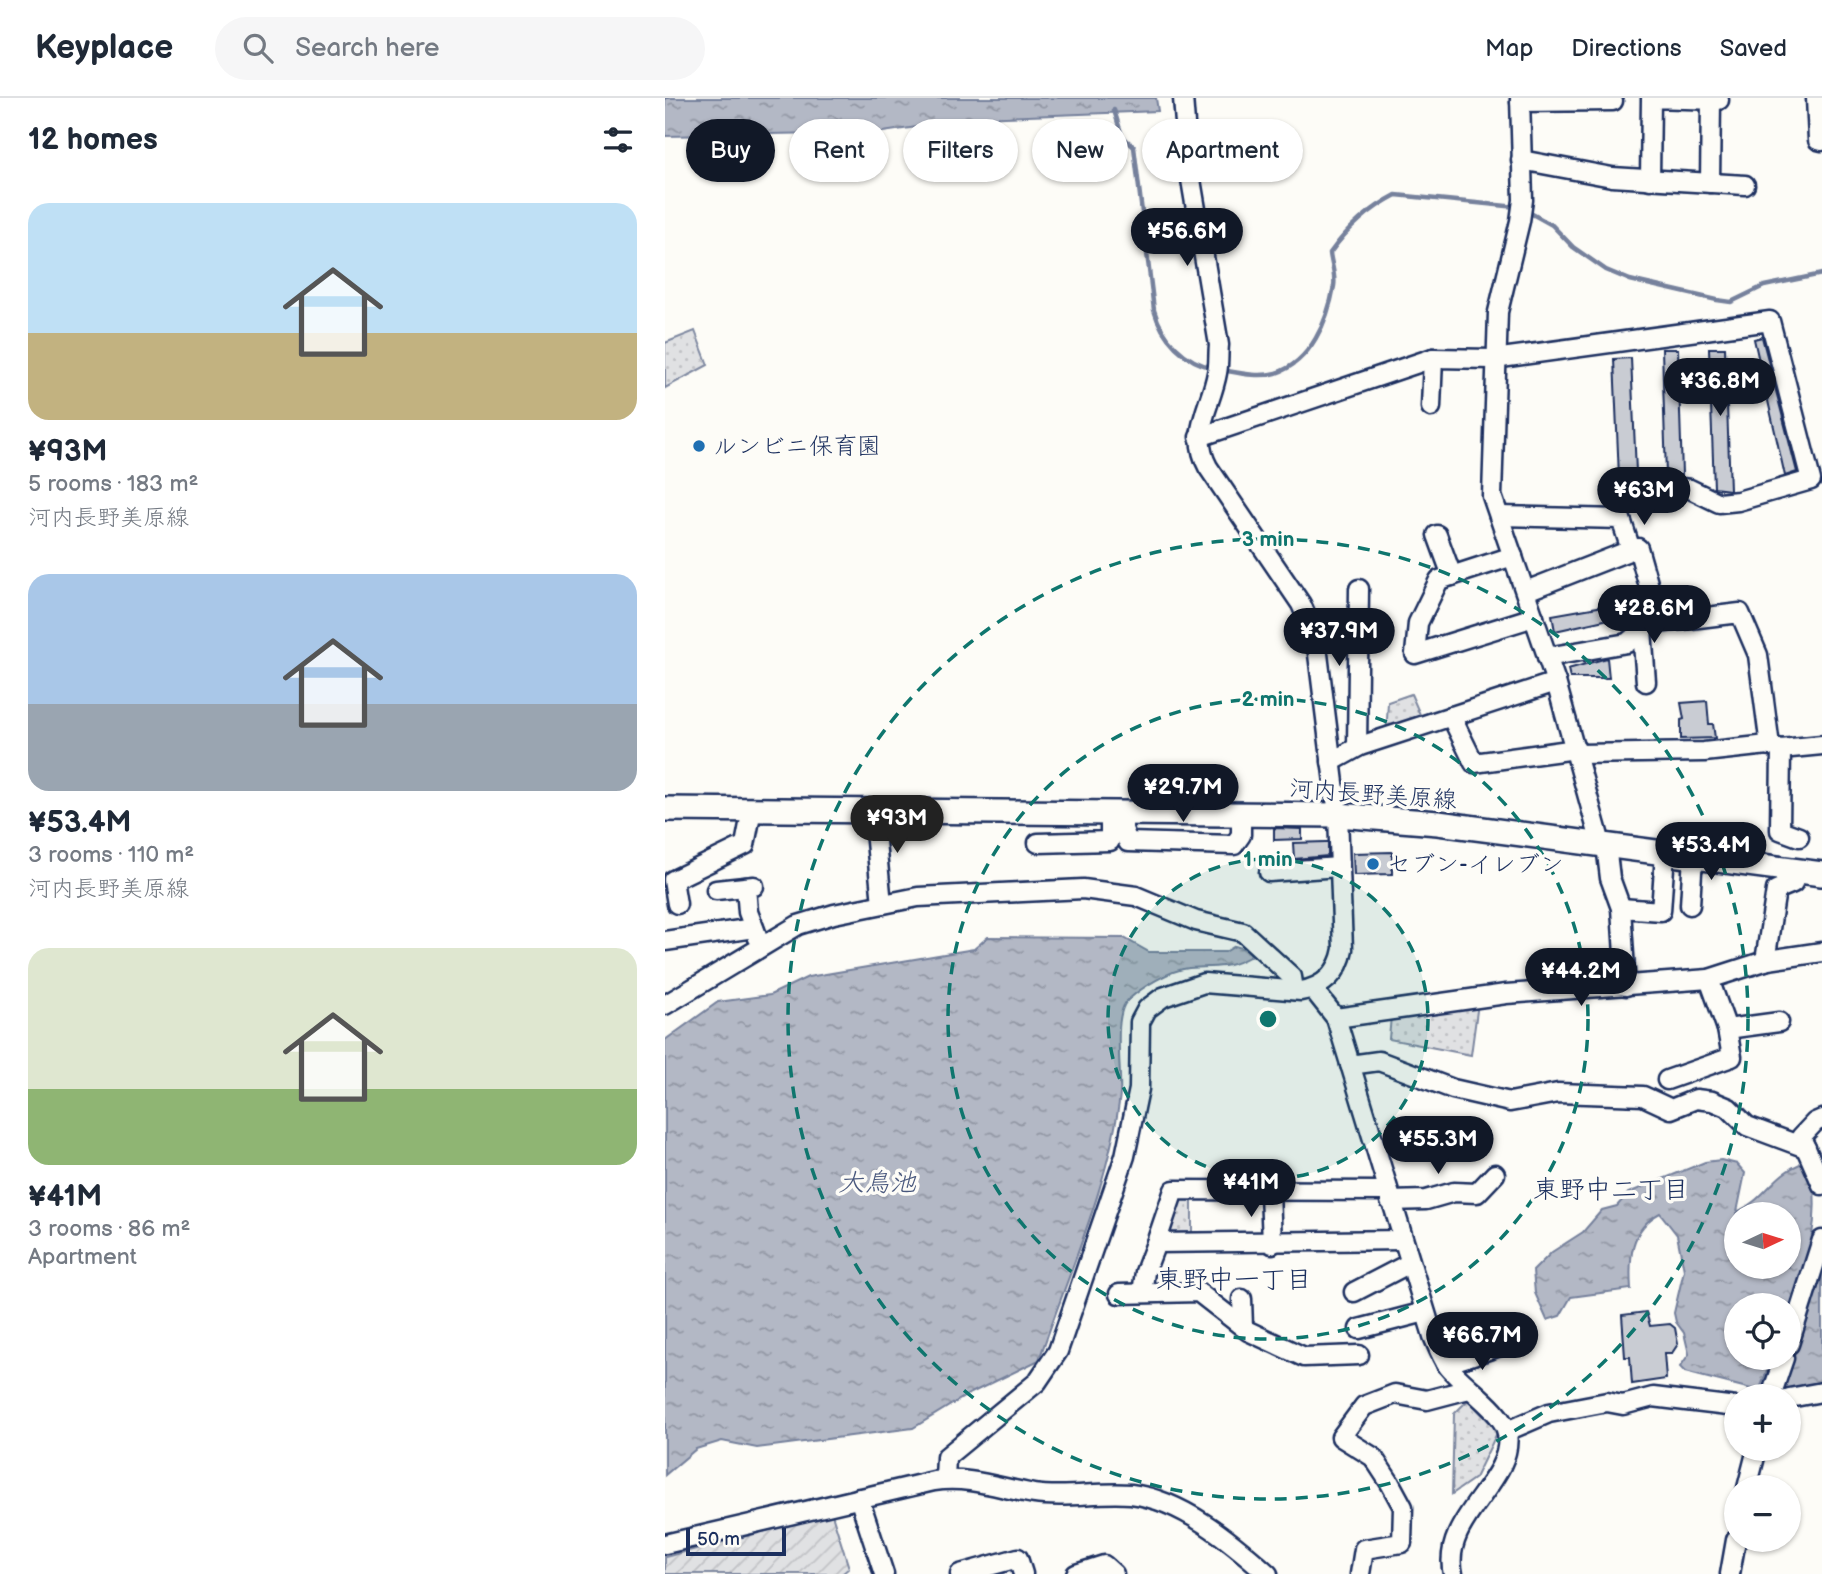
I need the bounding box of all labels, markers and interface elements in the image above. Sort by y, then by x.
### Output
search box [215,17,705,80]
text: Keyplace [35,28,173,68]
icon: search [239,29,277,67]
text: Search here [295,33,439,64]
text: Map [1485,34,1533,63]
text: Directions [1571,34,1682,63]
text: Saved [1720,34,1787,63]
chip: Buy [686,119,775,182]
chip: Rent [789,119,889,182]
chip: Filters [903,119,1018,182]
chip: New [1032,119,1128,182]
chip: Apartment [1142,119,1303,182]
icon: filters [599,121,637,159]
text: 12 homes [28,122,158,158]
pin: ¥56.6M [1130,208,1244,268]
text: ¥56.6M [1147,217,1227,245]
icon: home [270,249,396,375]
pin: ¥36.8M [1663,358,1777,418]
text: ¥36.8M [1680,367,1760,395]
place label: ルンビニ保育園 [713,432,881,461]
text: ¥93M [28,434,107,470]
marker: ルンビニ保育園 [691,438,707,454]
pin: ¥63M [1603,468,1685,527]
text: 5 rooms · 183 m² [28,470,198,498]
text: ¥63M [1613,476,1675,504]
text: 河内長野美原線 [28,504,189,532]
text: 3 min [1242,527,1294,552]
pin: ¥28.6M [1597,586,1711,645]
text: ¥28.6M [1614,594,1694,622]
pin: ¥37.9M [1282,608,1396,668]
text: ¥37.9M [1300,617,1378,645]
icon: home [270,620,396,746]
text: 2 min [1241,687,1295,712]
pin: ¥29.7M [1126,764,1240,824]
text: ¥29.7M [1144,773,1222,801]
street label: 河内長野美原線 [1288,774,1458,815]
pin: ¥93M [856,796,938,855]
text: ¥93M [867,804,927,832]
text: ¥53.4M [28,805,131,841]
pin: ¥53.4M [1654,822,1768,882]
text: ¥53.4M [1671,831,1751,859]
text: 3 rooms · 110 m² [28,841,194,869]
text: 1 min [1243,847,1293,872]
place label: セブン-イレブン [1387,850,1564,879]
marker: セブン-イレブン [1365,856,1381,872]
text: 河内長野美原線 [28,875,189,903]
pin: ¥44.2M [1524,948,1638,1008]
text: ¥44.2M [1541,957,1621,985]
icon: home [270,994,396,1120]
centre of rings [1256,1007,1280,1031]
pin: ¥55.3M [1381,1116,1495,1176]
text: ¥55.3M [1398,1125,1478,1153]
pin: ¥41M [1210,1160,1292,1219]
water label: 大鳥池 [838,1168,917,1199]
text: ¥41M [1223,1168,1279,1196]
district label: 東野中二丁目 [1533,1175,1689,1206]
text: ¥41M [28,1179,102,1215]
north arrow [1724,1202,1801,1279]
map controls [1724,1202,1801,1552]
text: 3 rooms · 86 m² [28,1215,190,1243]
text: Apartment [28,1243,137,1271]
district label: 東野中一丁目 [1156,1265,1312,1296]
button: locate [1724,1293,1801,1370]
pin: ¥66.7M [1425,1312,1539,1372]
text: ¥66.7M [1442,1321,1522,1349]
button: + [1724,1384,1801,1461]
button: − [1724,1475,1801,1552]
scale bar [686,1525,786,1557]
text: 50 m [697,1528,740,1551]

